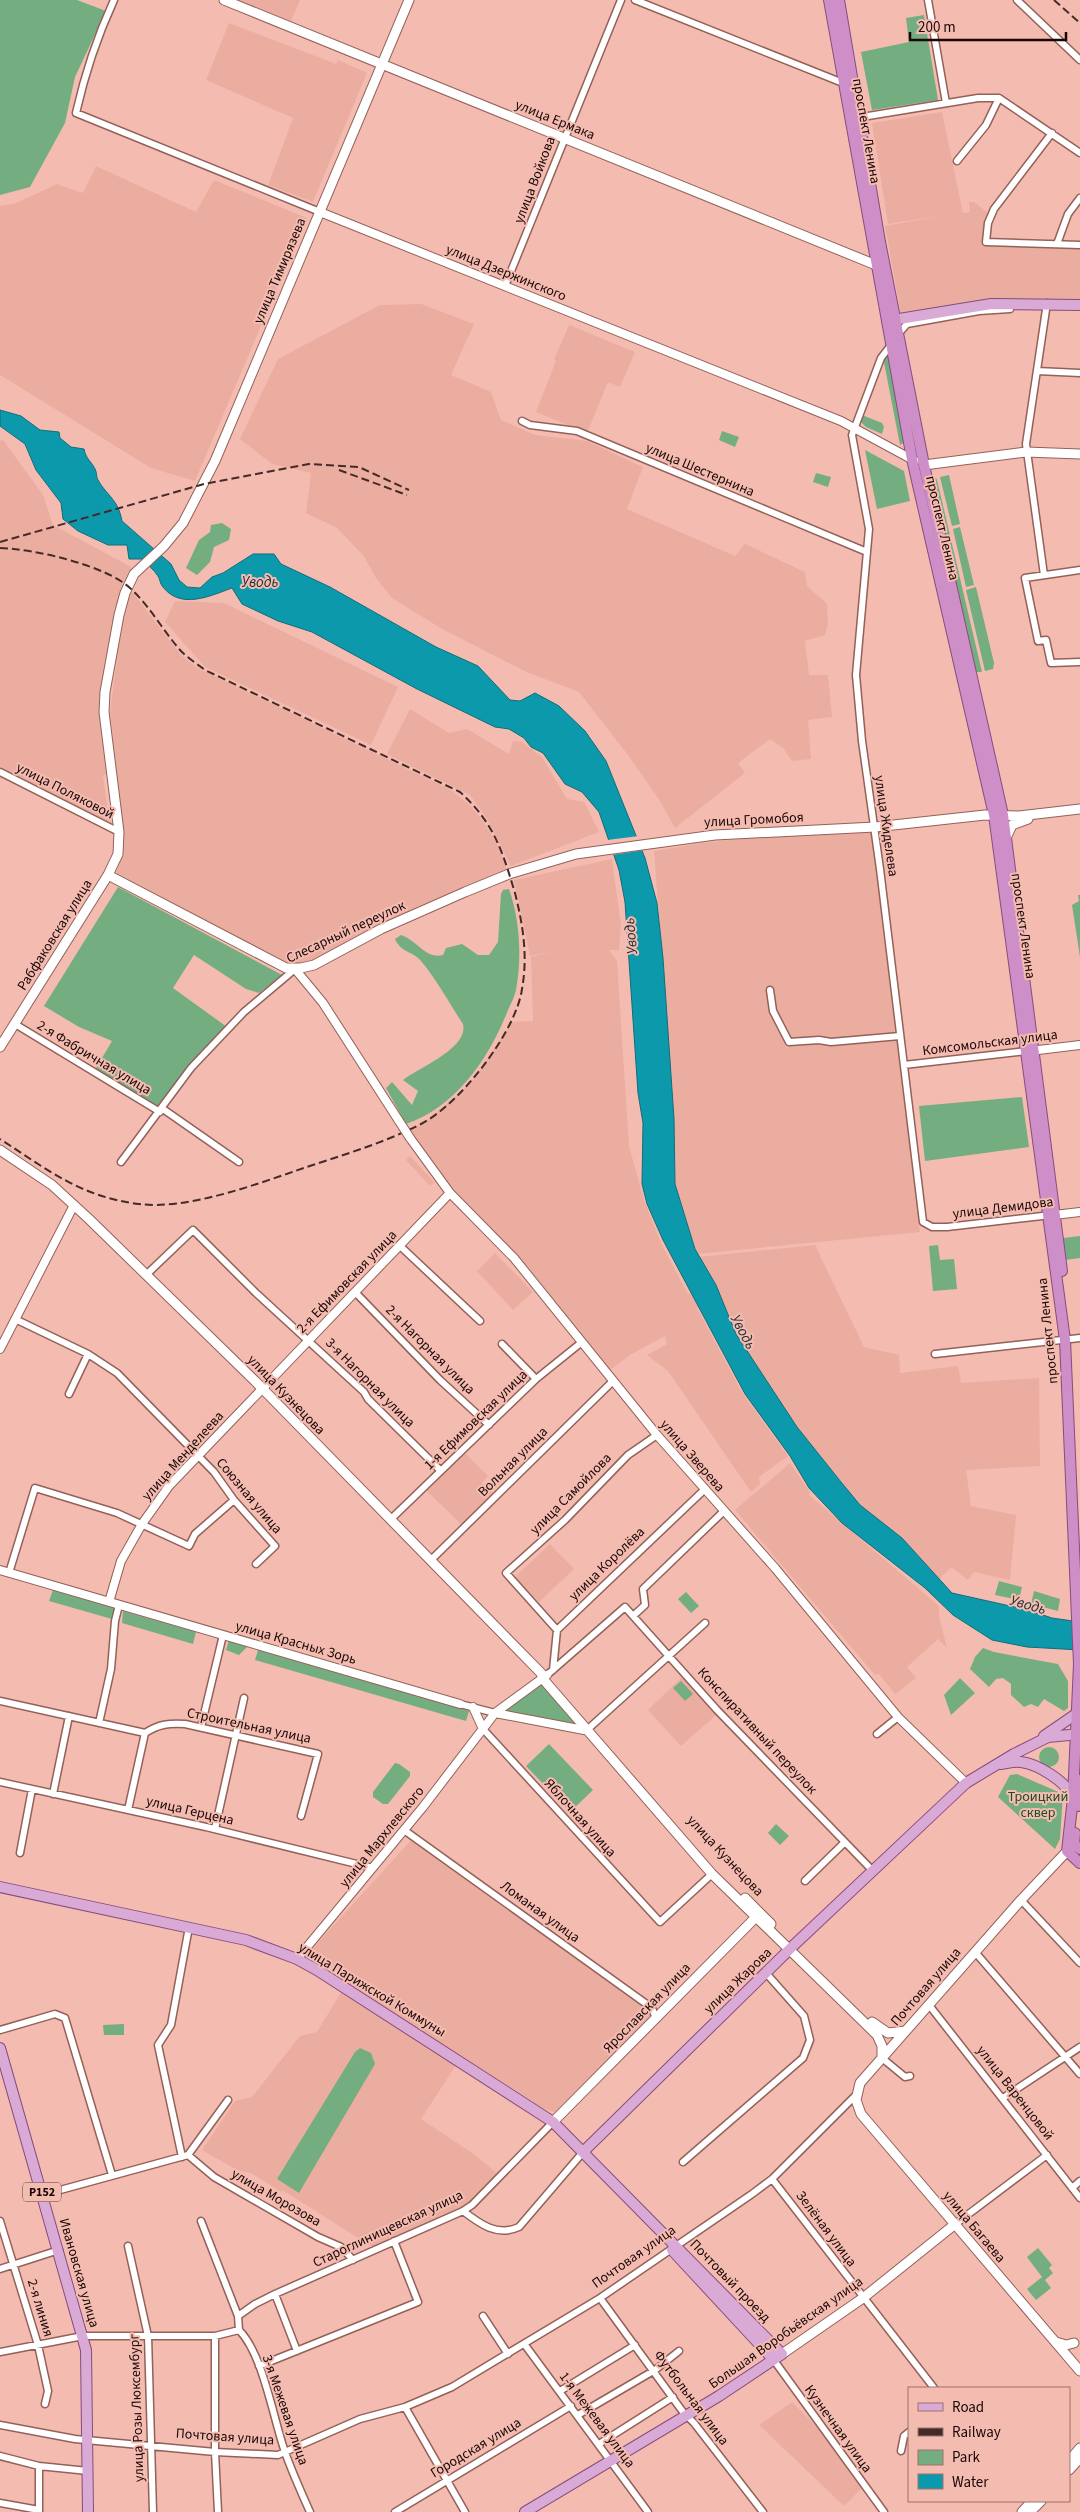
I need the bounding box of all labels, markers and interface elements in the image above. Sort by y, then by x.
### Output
scale bar [910,10,1066,42]
text: 200 m [918,17,956,38]
street label: проспект Ленина [847,77,885,185]
street label: улица Ермака [512,95,598,145]
street label: улица Войкова [509,134,561,226]
street label: улица Тимирязева [249,215,311,327]
street label: улица Дзержинского [443,240,569,306]
street label: улица Шестернина [642,438,758,502]
street label: проспект Ленина [920,474,964,582]
water label: Уводь [242,572,278,593]
street label: улица Поляковой [12,758,118,824]
street label: улица Жиделева [869,774,903,878]
street label: улица Громобоя [704,807,804,833]
street label: проспект Ленина [1006,872,1040,980]
street label: Рабфаковская улица [13,876,97,994]
street label: Слесарный переулок [283,896,409,968]
water label: Уводь [619,917,643,955]
street label: 2-я Фабричная улица [33,1016,155,1100]
street label: Комсомольская улица [921,1025,1059,1061]
street label: улица Демидова [951,1192,1055,1224]
street label: 2-я Ефимовская улица [292,1226,402,1338]
street label: проспект Ленина [1032,1277,1064,1385]
street label: 2-я Нагорная улица [381,1301,479,1399]
water label: Уводь [725,1311,761,1353]
street label: 3-я Нагорная улица [321,1334,419,1432]
street label: улица Кузнецова [243,1350,329,1440]
street label: 1-я Ефимовская улица [420,1365,532,1475]
street label: улица Менделеева [137,1407,229,1505]
street label: улица Зверева [655,1415,729,1497]
street label: Вольная улица [473,1422,553,1502]
street label: улица Самойлова [526,1449,616,1539]
street label: Союзная улица [211,1454,287,1538]
street label: улица Королёва [564,1522,650,1606]
water label: Уводь [1007,1590,1049,1620]
street label: улица Красных Зорь [233,1616,359,1670]
street label: Конспиративный переулок [693,1663,821,1799]
street label: Строительная улица [185,1703,313,1749]
street label: Яблочная улица [539,1774,621,1862]
street label: улица Мархлевского [335,1782,429,1892]
park label: Троицкий сквер [1008,1787,1068,1823]
street label: улица Герцена [144,1791,236,1831]
street label: улица Кузнецова [682,1811,768,1901]
street label: Ломаная улица [496,1876,584,1948]
street label: улица Парижской Коммуны [294,1938,450,2042]
street label: улица Жарова [700,1943,776,2019]
street label: Почтовая улица [886,1943,966,2031]
street label: Ярославская улица [599,1958,695,2058]
street label: улица Варенцовой [972,2041,1058,2145]
street label: улица Морозова [227,2164,325,2232]
road number: Р152 [23,2182,61,2202]
street label: Староглинищевская улица [310,2185,466,2273]
street label: Зелёная улица [791,2187,861,2271]
street label: улица Багаева [938,2187,1010,2267]
street label: Ивановская улица [54,2216,104,2330]
street label: Почтовая улица [588,2221,680,2293]
street label: Почтовый проезд [685,2235,775,2327]
street label: Большая Воробьёвская улица [705,2272,867,2394]
street label: 2-я линия [22,2277,58,2339]
street label: улица Розы Люксембург [124,2333,150,2482]
street label: Футбольная улица [649,2346,733,2450]
street label: 3-я Межевая улица [257,2352,313,2468]
street label: 1-я Межевая улица [554,2368,640,2472]
street label: Кузнечная улица [799,2381,877,2477]
legend [908,2387,1070,2502]
text: Road [952,2397,984,2418]
street label: Городская улица [427,2413,525,2483]
text: Railway [952,2422,1001,2443]
street label: Почтовая улица [175,2424,275,2450]
text: Park [952,2447,981,2468]
text: Water [952,2472,989,2493]

